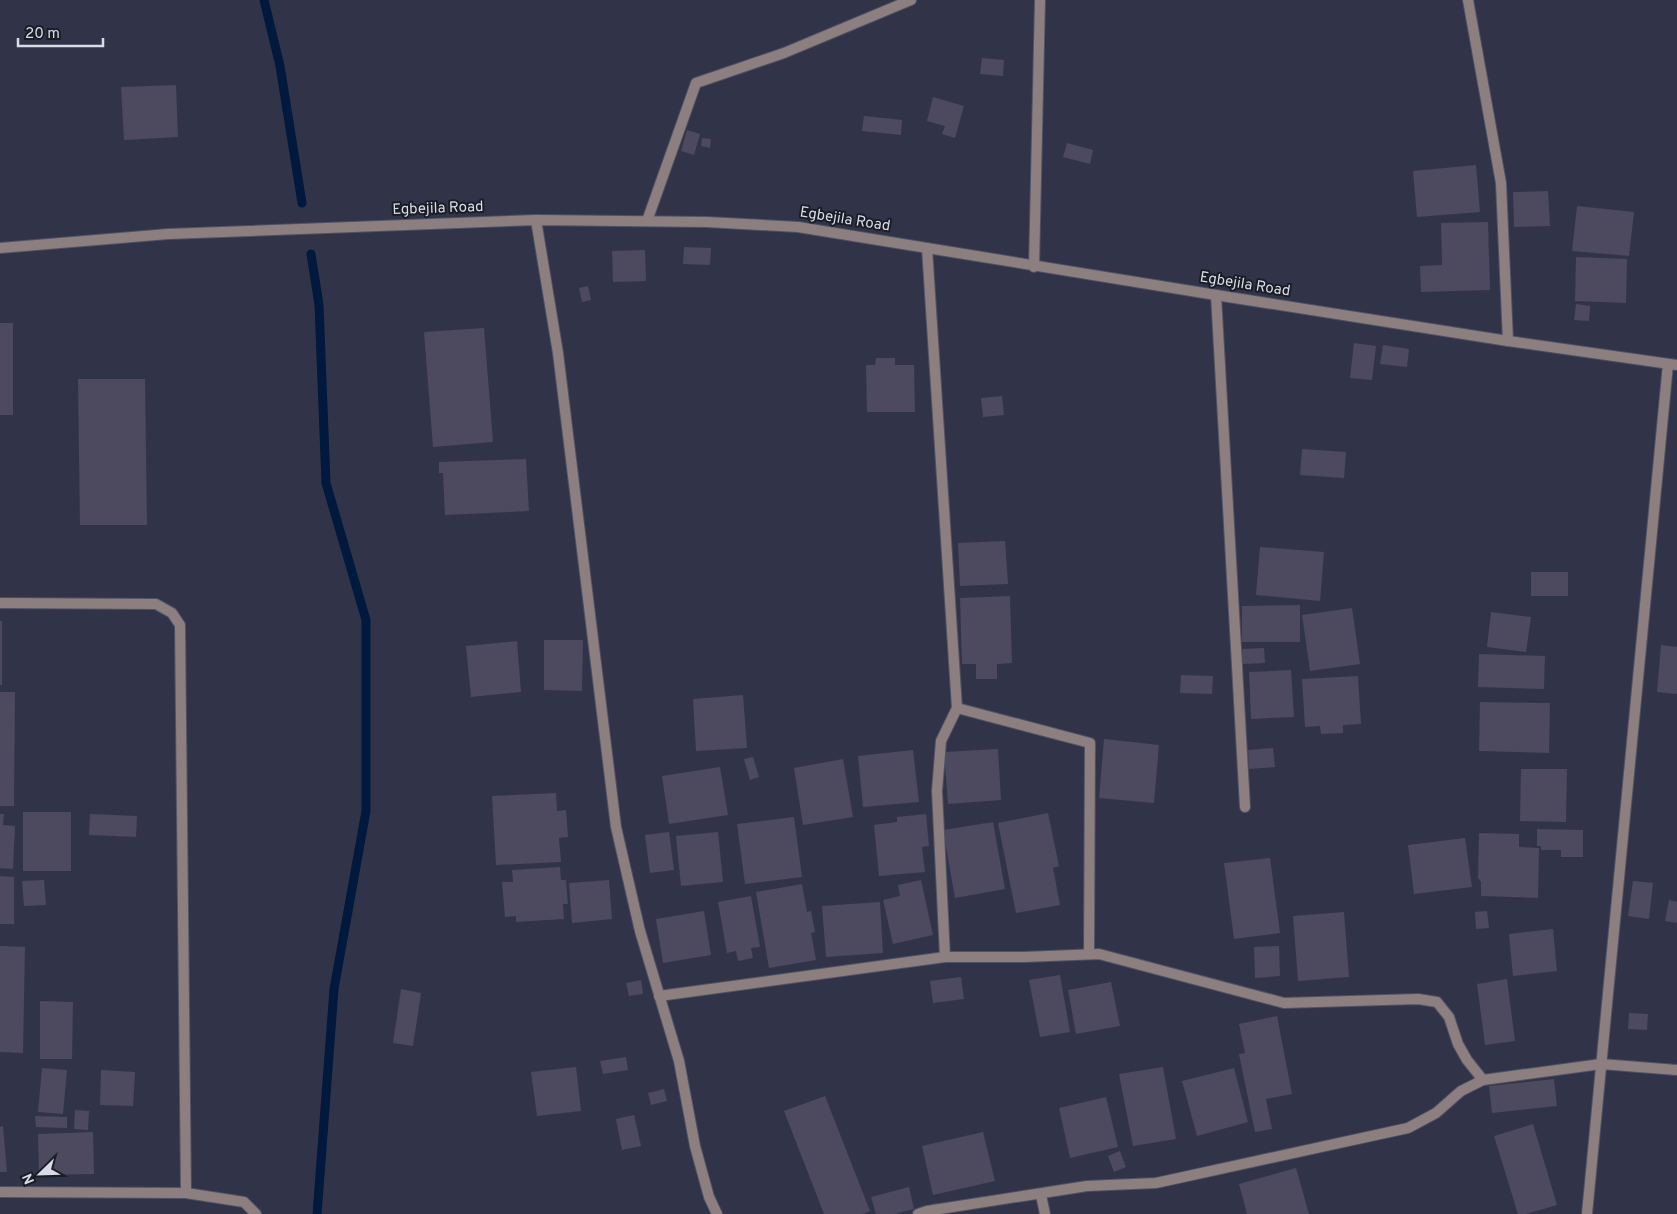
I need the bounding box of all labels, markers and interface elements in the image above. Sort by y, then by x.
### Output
scale bar [18,15,102,47]
text: 20 m [25,25,60,44]
street label: Egbejila Road [392,198,484,220]
street label: Egbejila Road [798,203,892,237]
street label: Egbejila Road [1198,268,1292,302]
north arrow [15,1149,65,1199]
text: N [20,1171,39,1186]

